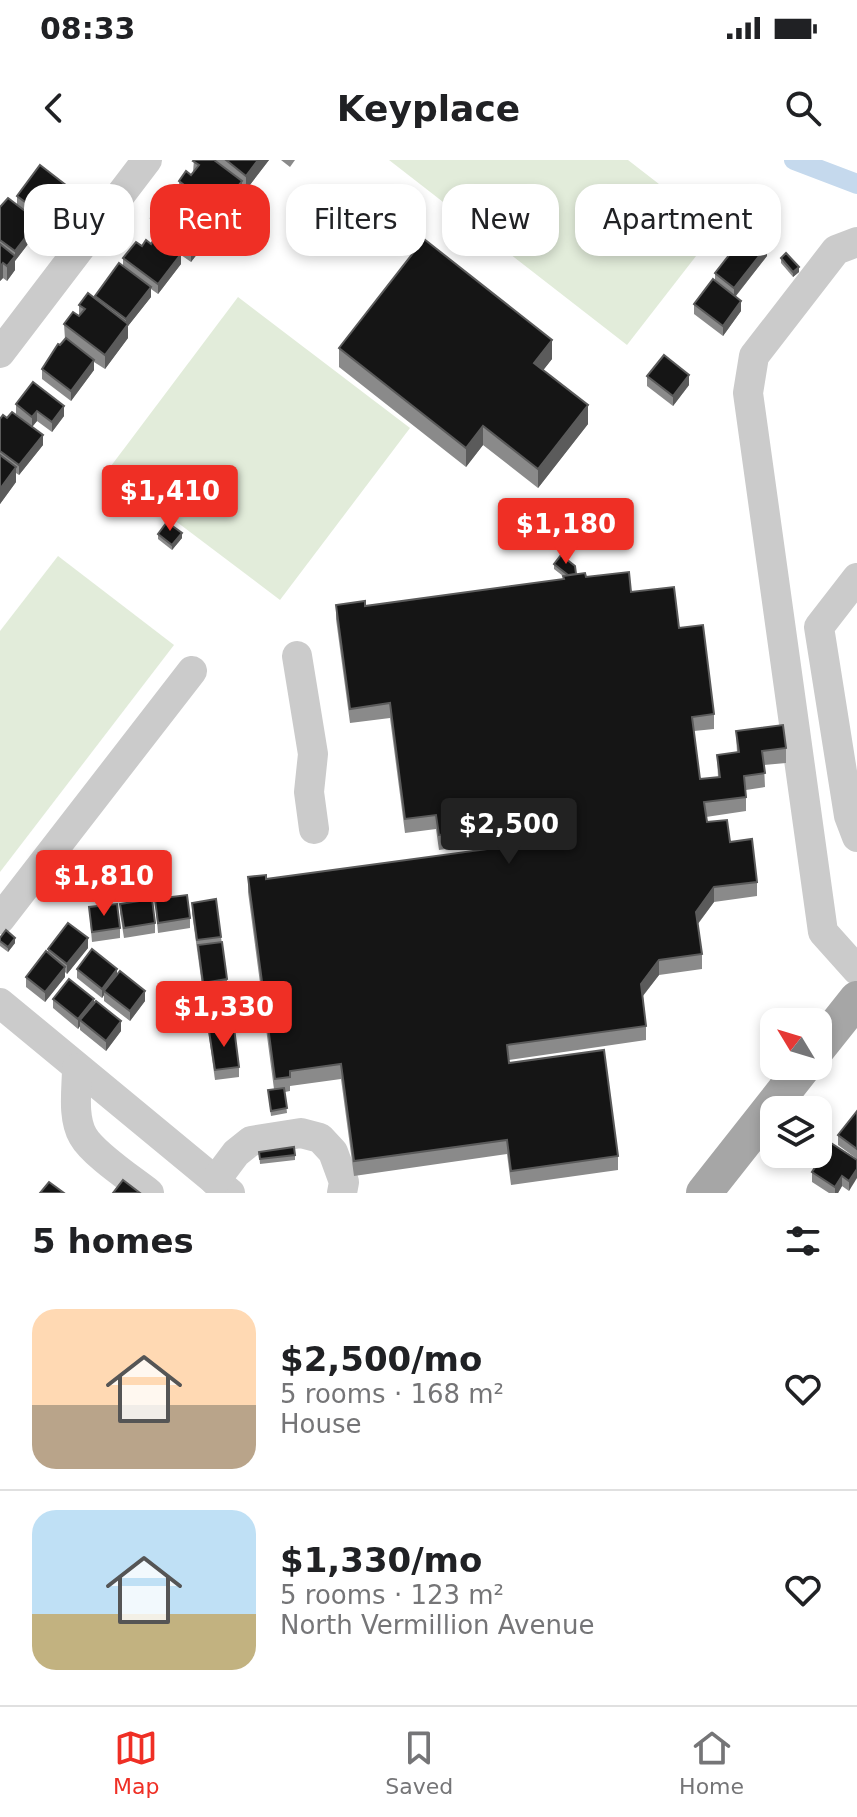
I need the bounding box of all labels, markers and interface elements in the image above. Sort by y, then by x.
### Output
text: 08:33 [40,11,136,46]
icon: back [32,86,76,130]
icon: search [781,86,825,130]
text: Keyplace [337,88,520,129]
chip: Buy [24,184,134,256]
chip: Rent [150,184,270,256]
chip: Filters [286,184,426,256]
chip: New [442,184,559,256]
chip: Apartment [575,184,781,256]
pin: $1,410 [105,465,235,533]
text: $1,410 [120,476,220,506]
pin: $1,180 [501,498,631,566]
text: $1,180 [516,509,616,539]
pin: $2,500 [444,798,574,866]
text: $2,500 [459,809,559,839]
pin: $1,810 [39,850,169,918]
text: $1,810 [54,861,154,891]
pin: $1,330 [159,981,289,1049]
text: $1,330 [174,992,274,1022]
north arrow [760,1008,832,1080]
map controls [760,1008,832,1168]
button: layers [760,1096,832,1168]
icon: filters [781,1219,825,1263]
text: 5 homes [32,1221,194,1261]
text: $2,500/mo [280,1339,482,1379]
icon: home [96,1341,192,1437]
icon: heart [781,1367,825,1411]
text: 5 rooms · 168 m² [280,1379,504,1409]
text: House [280,1409,361,1439]
text: $1,330/mo [280,1540,482,1580]
icon: home [96,1542,192,1638]
icon: heart [781,1568,825,1612]
text: 5 rooms · 123 m² [280,1580,504,1610]
text: North Vermillion Avenue [280,1610,594,1640]
tab: Map [113,1726,159,1799]
tab: Saved [385,1726,453,1799]
tab: Home [679,1726,744,1799]

